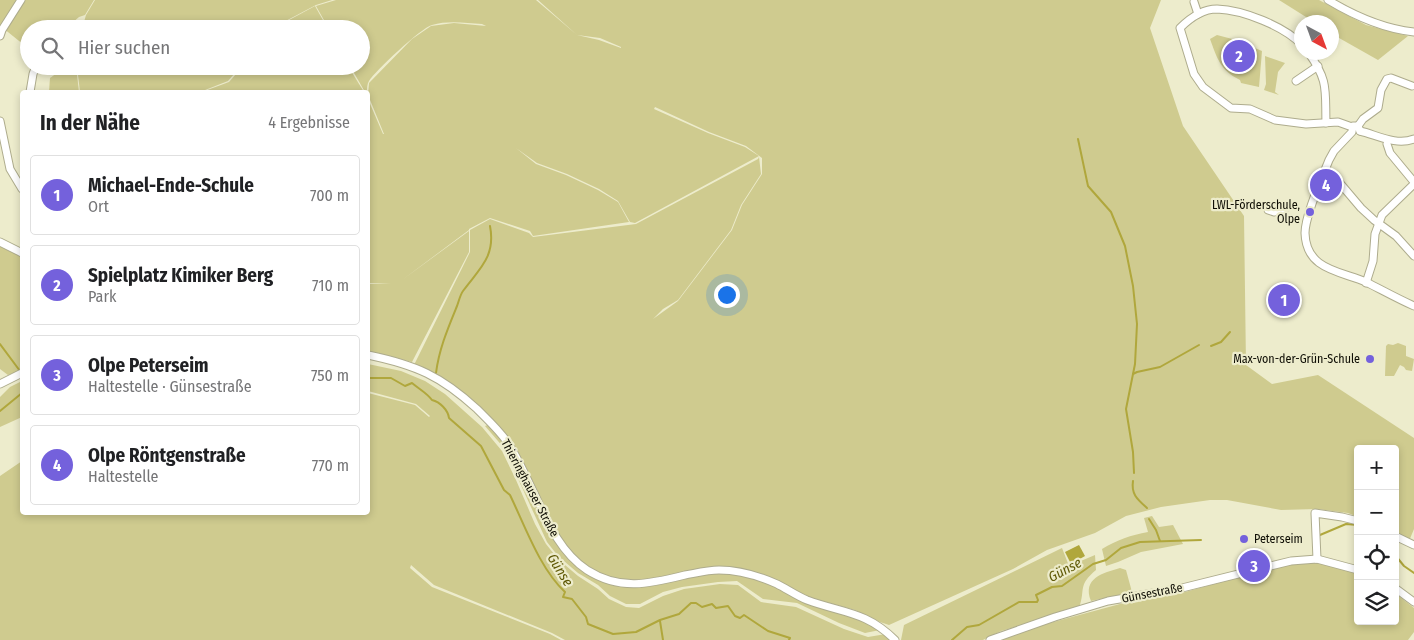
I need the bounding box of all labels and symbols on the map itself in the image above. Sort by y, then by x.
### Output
north arrow [1294,15,1339,60]
pin: 2 [1223,37,1255,75]
pin: 4 [1310,166,1342,204]
place label: LWL-Förderschule, Olpe [1212,198,1300,226]
marker: LWL-Förderschule, Olpe [1304,206,1316,218]
pin: 1 [1268,281,1300,319]
your location [714,282,740,308]
place label: Max-von-der-Grün-Schule [1233,352,1360,366]
marker: Max-von-der-Grün-Schule [1364,353,1376,365]
street label: Thieringhauser Straße [498,437,562,539]
place label: Peterseim [1254,532,1303,546]
marker: Peterseim [1238,533,1250,545]
pin: 3 [1238,547,1270,585]
water label: Günse [543,551,577,590]
water label: Günse [1046,554,1085,586]
street label: Günsestraße [1120,580,1184,606]

